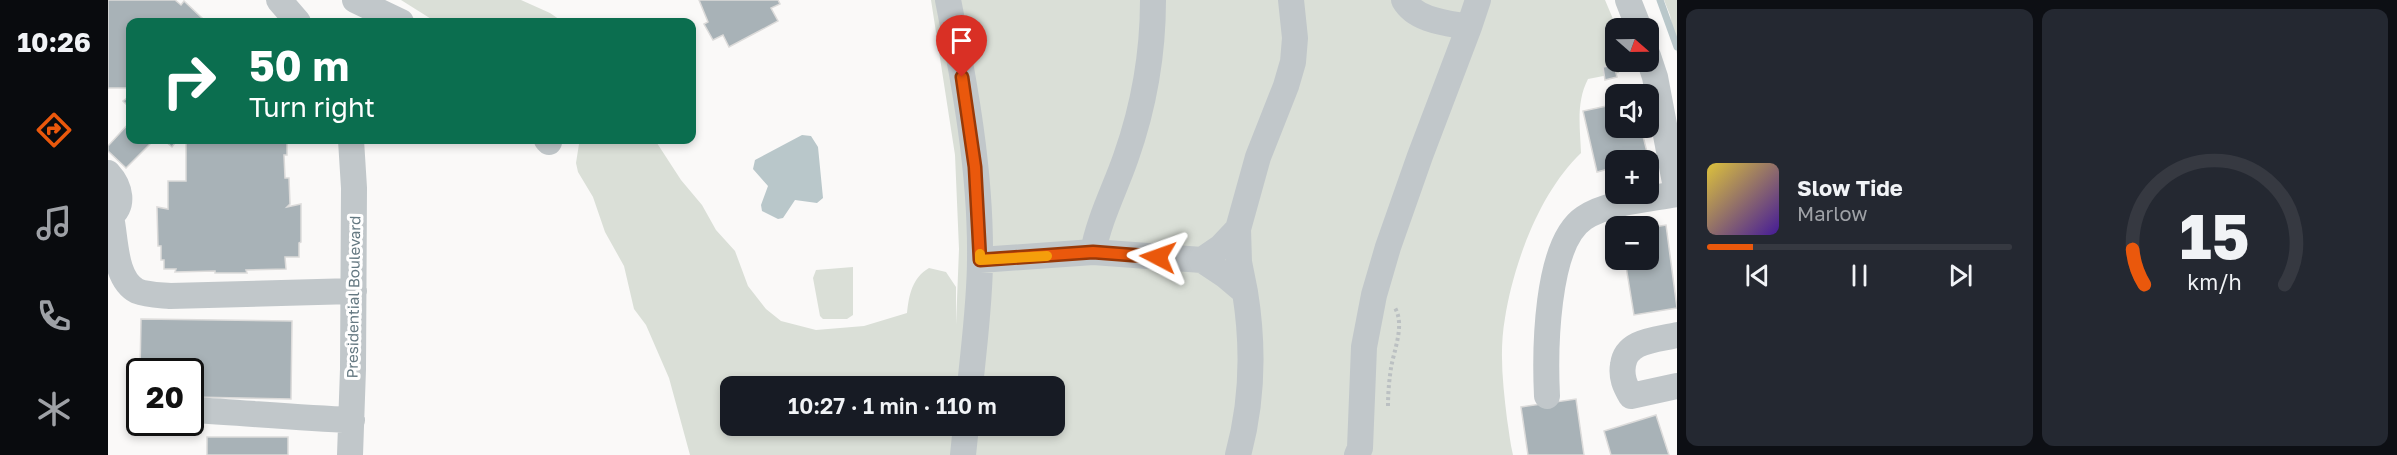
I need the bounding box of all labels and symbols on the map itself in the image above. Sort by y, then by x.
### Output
pin [936,15,987,77]
north arrow [1605,18,1659,72]
street label: Presidential Boulevard [343,215,363,379]
position arrow [1126,225,1190,289]
speed limit sign: 20 [126,358,204,436]

